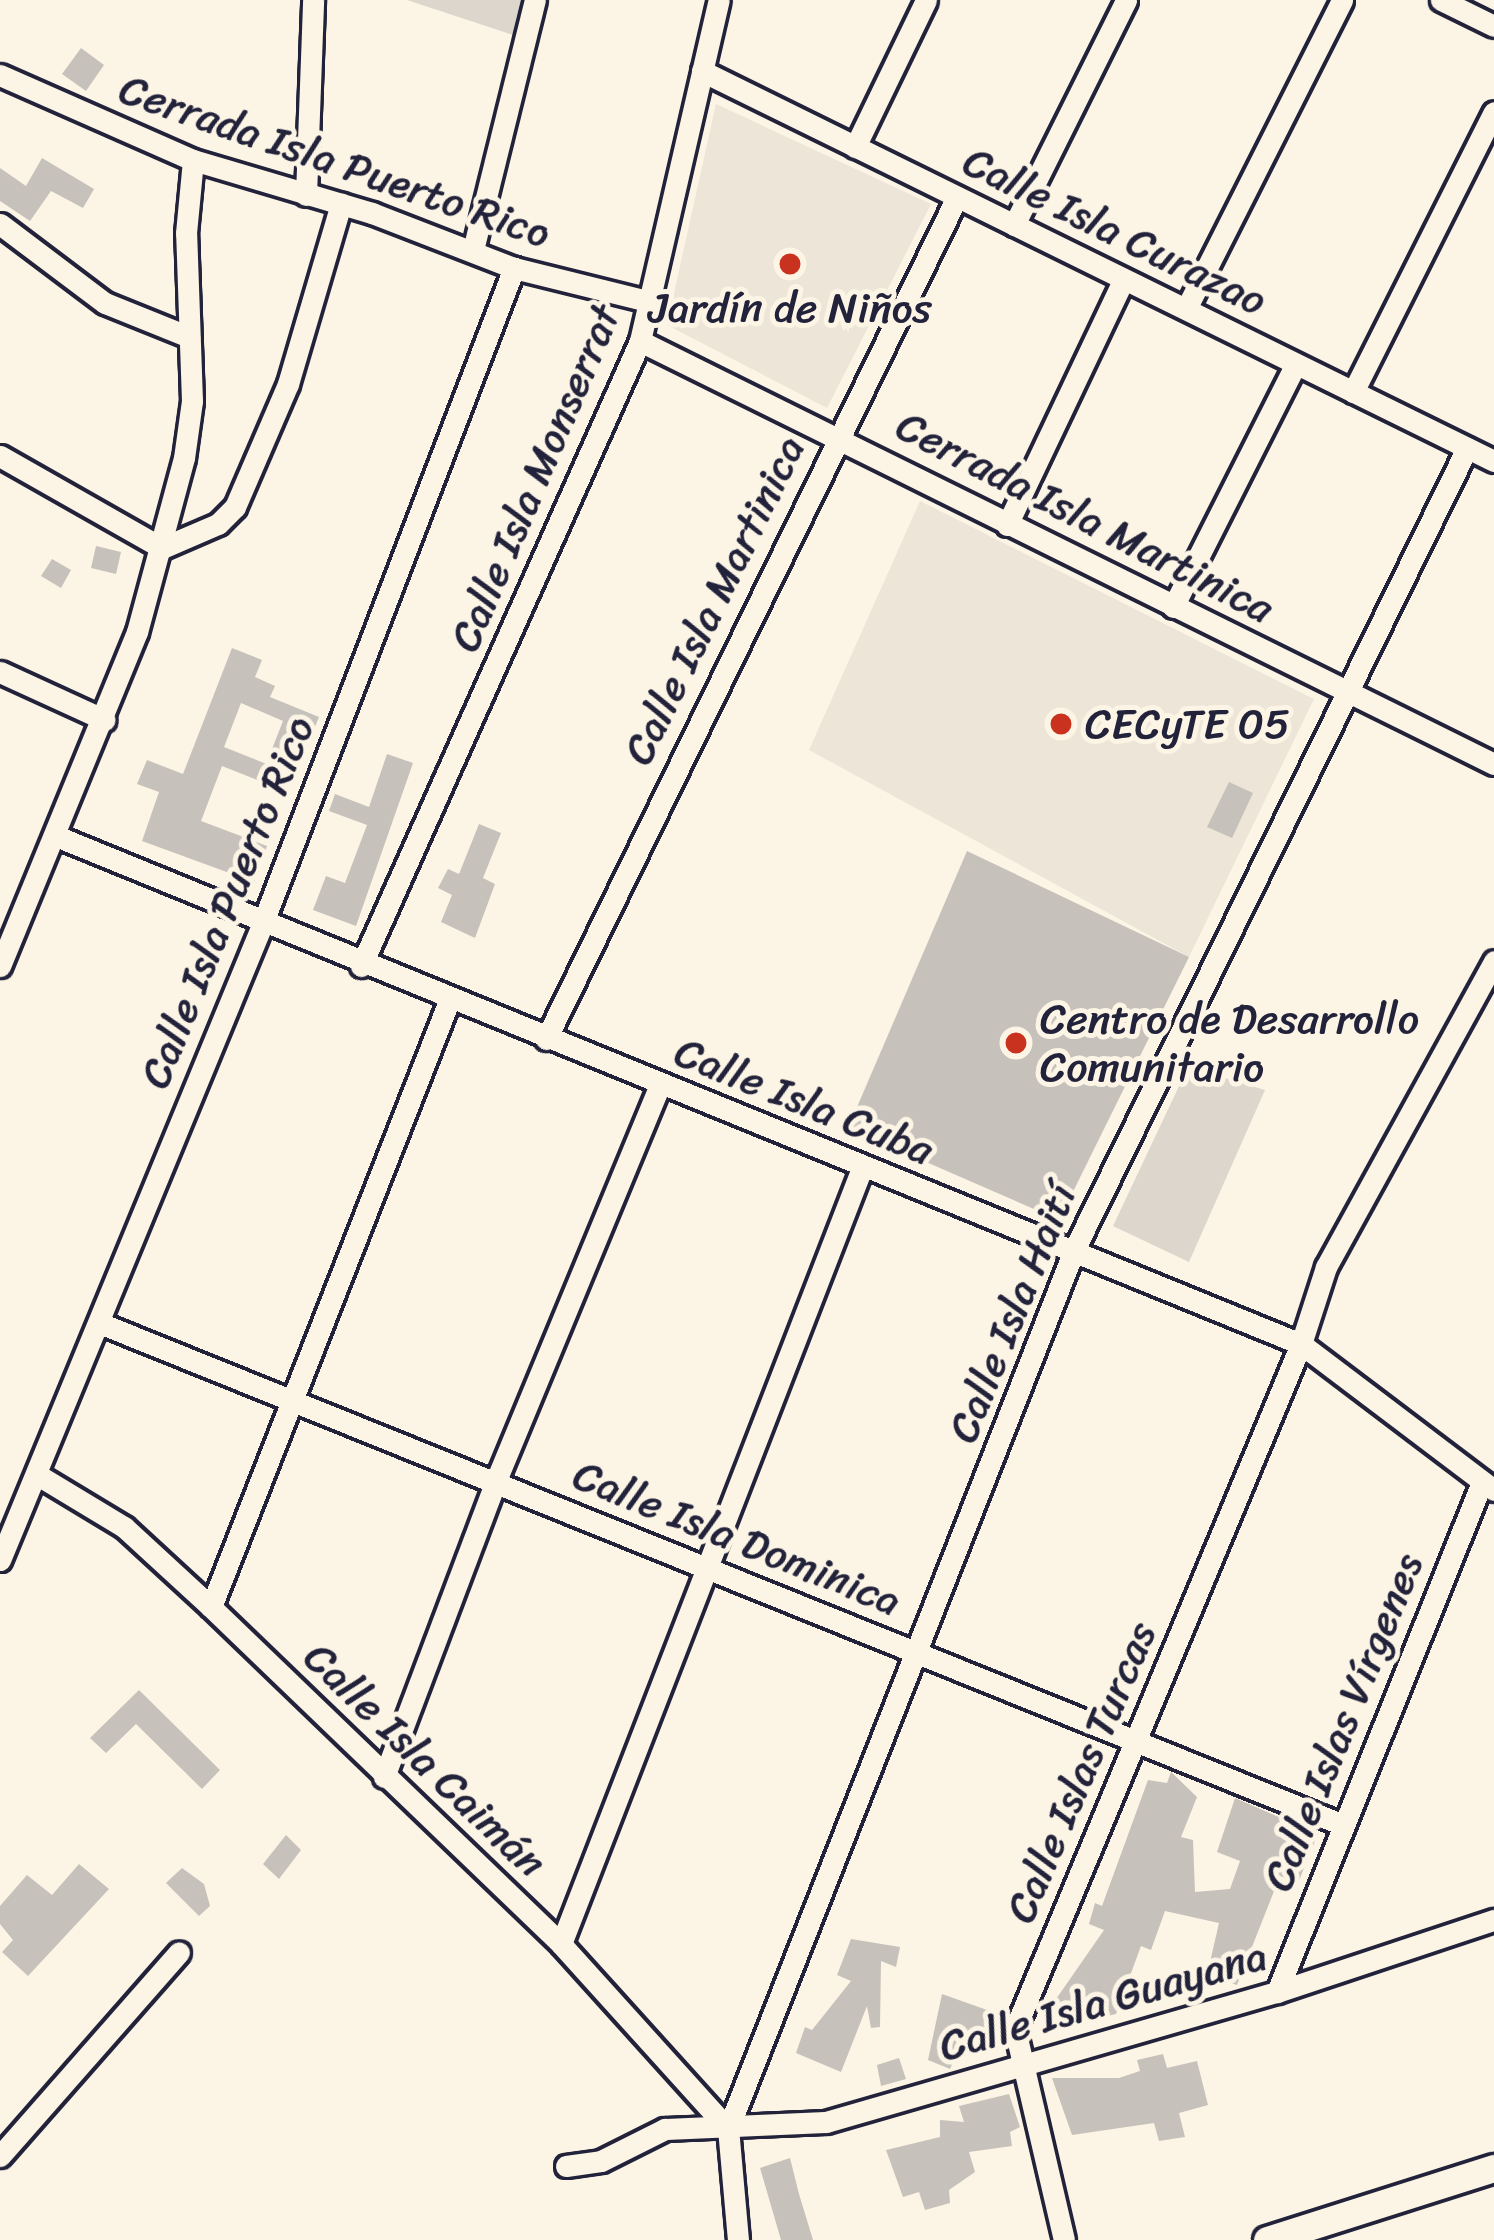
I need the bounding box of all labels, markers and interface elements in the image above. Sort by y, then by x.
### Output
street label: Cerrada Isla Puerto Rico [112,63,558,259]
street label: Calle Isla Curazao [954,135,1276,327]
marker: Jardín de Niños [777,251,803,277]
place label: Jardín de Niños [648,283,932,333]
street label: Calle Isla Monserrat [438,295,632,661]
street label: Cerrada Isla Martinica [888,400,1282,634]
street label: Calle Isla Martinica [612,426,816,774]
place label: CECyTE 05 [1085,699,1290,749]
street label: Calle Isla Puerto Rico [129,707,325,1097]
marker: CECyTE 05 [1048,711,1074,737]
place label: Centro de Desarrollo Comunitario [1040,994,1421,1092]
street label: Calle Isla Cuba [666,1026,942,1176]
marker: Centro de Desarrollo Comunitario [1003,1030,1029,1056]
street label: Calle Isla Haití [937,1176,1087,1450]
street label: Calle Isla Dominica [565,1449,909,1627]
street label: Calle Islas Vírgenes [1252,1545,1434,1899]
street label: Calle Islas Turcas [995,1615,1167,1929]
street label: Calle Isla Caimán [293,1631,557,1889]
street label: Calle Isla Guayana [933,1930,1273,2072]

